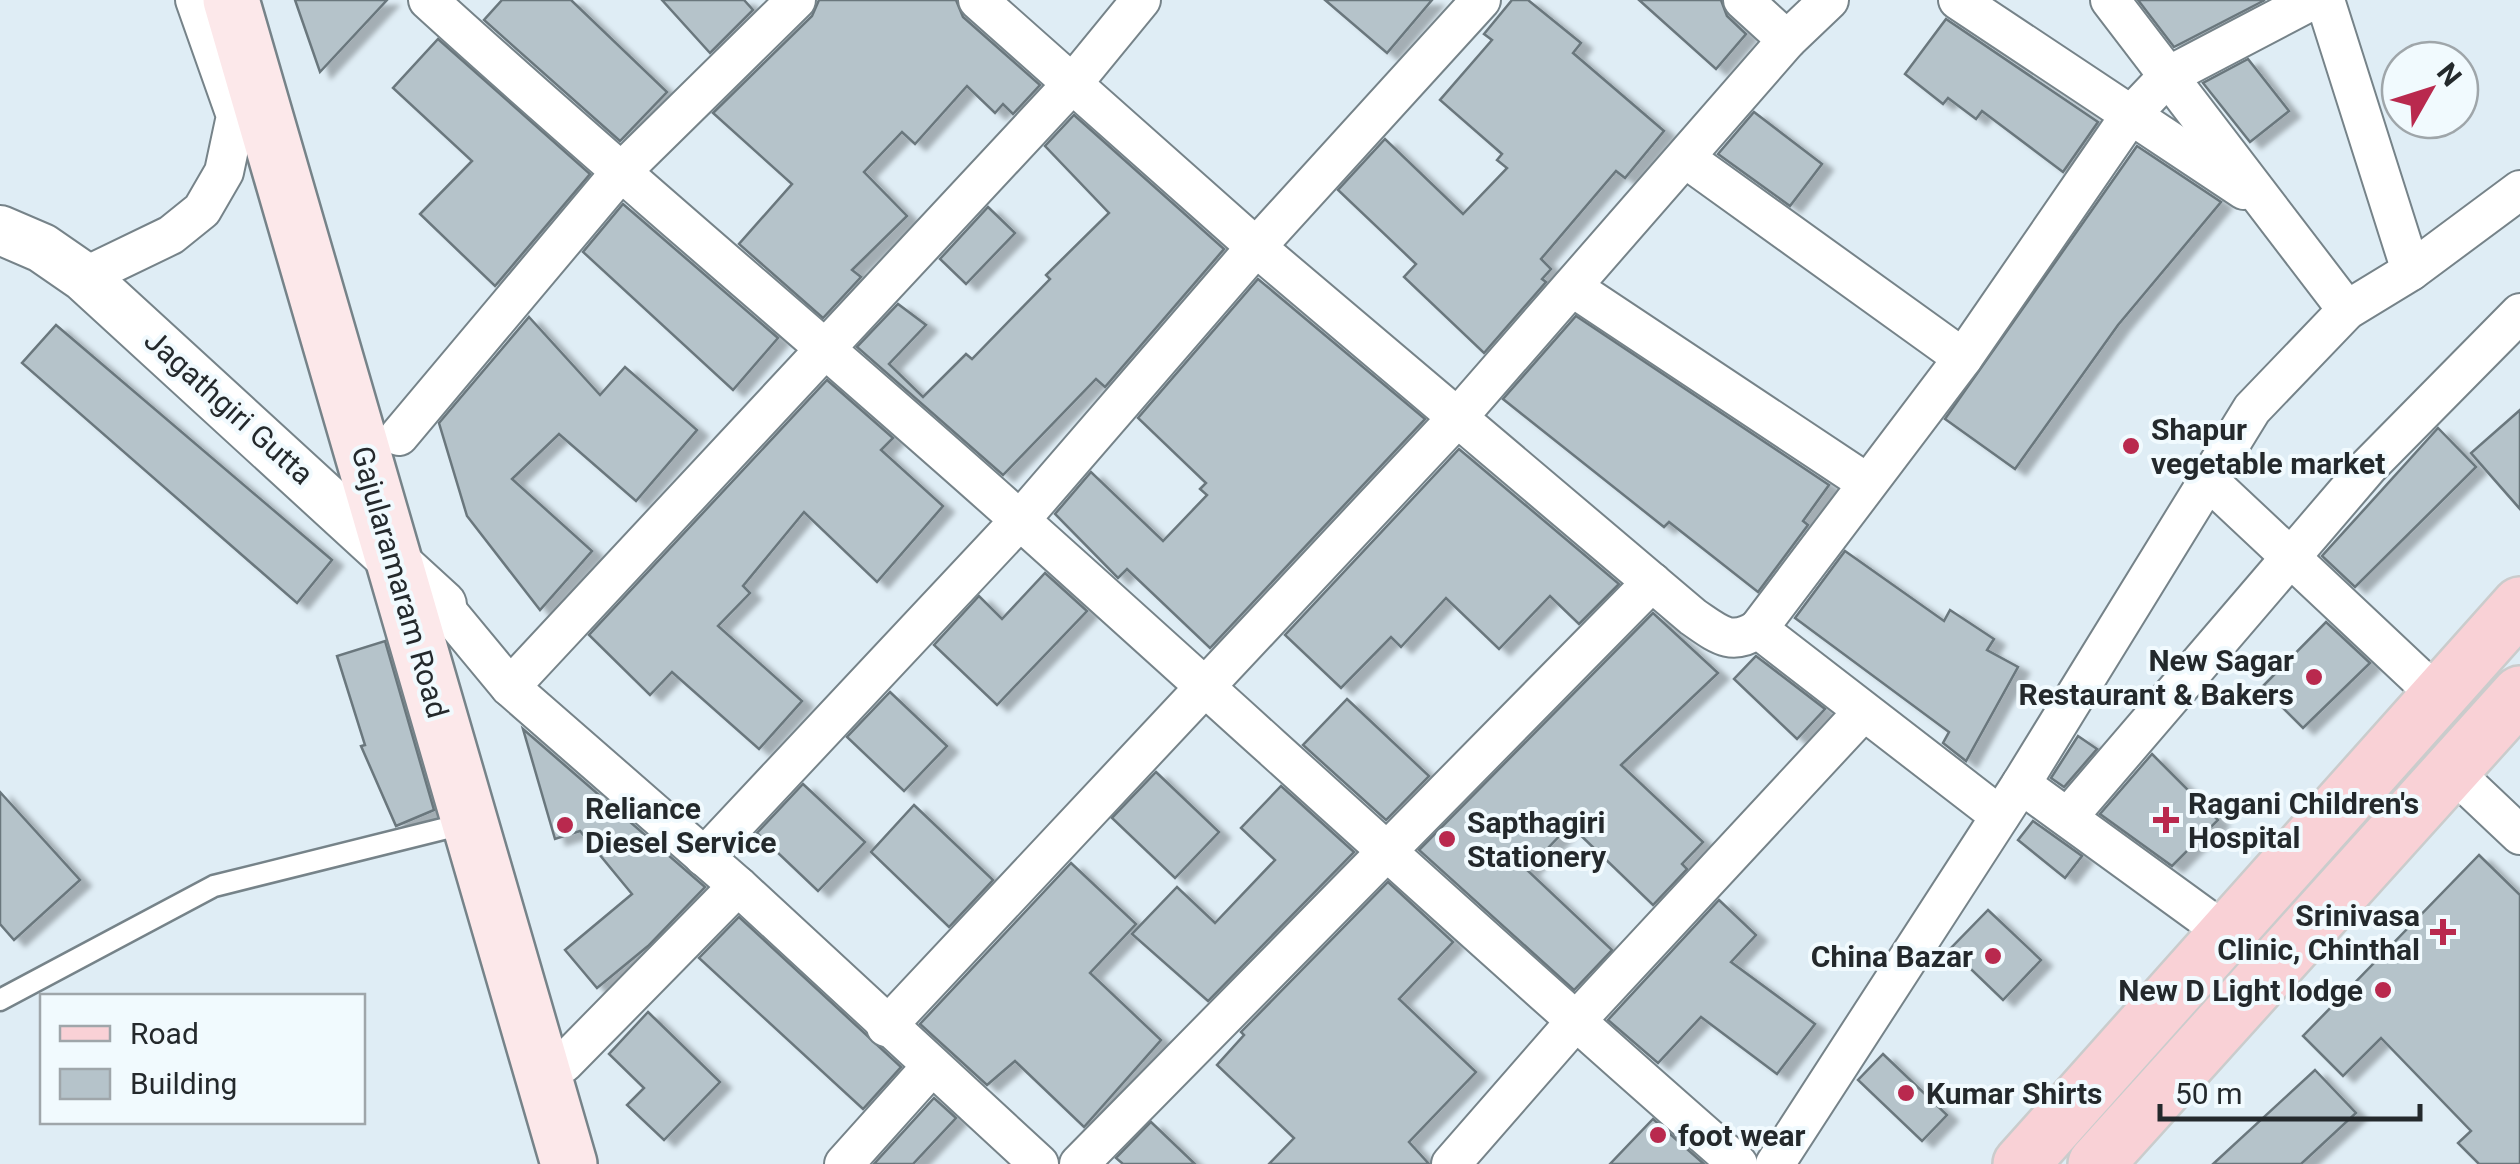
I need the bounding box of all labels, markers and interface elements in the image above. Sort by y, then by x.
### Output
north arrow [2380,40,2480,140]
text: N [2430,57,2468,93]
street label: Jagathgiri Gutta [138,322,320,492]
place label: Shapur vegetable market [2151,412,2385,481]
marker: Shapur vegetable market [2120,435,2142,457]
street label: Gajularamaram Road [344,442,456,722]
place label: New Sagar Restaurant & Bakers [2018,643,2294,712]
marker: New Sagar Restaurant & Bakers [2303,666,2325,688]
place label: Ragani Children's Hospital [2188,786,2419,855]
place label: Reliance Diesel Service [585,791,777,860]
place label: Sapthagiri Stationery [1467,805,1607,874]
marker: Ragani Children's Hospital [2153,807,2179,833]
marker: Reliance Diesel Service [554,814,576,836]
marker: Sapthagiri Stationery [1436,828,1458,850]
place label: Srinivasa Clinic, Chinthal [2217,898,2420,967]
marker: Srinivasa Clinic, Chinthal [2430,919,2456,945]
place label: China Bazar [1811,939,1973,974]
marker: China Bazar [1982,945,2004,967]
place label: New D Light lodge [2118,973,2363,1008]
marker: New D Light lodge [2372,979,2394,1001]
legend [40,994,365,1124]
text: Road [130,1016,199,1051]
scale bar [2160,1059,2420,1121]
text: Building [130,1066,237,1101]
place label: Kumar Shirts [1926,1076,2103,1111]
text: 50 m [2175,1076,2242,1111]
marker: Kumar Shirts [1895,1082,1917,1104]
place label: foot wear [1678,1118,1806,1153]
marker: foot wear [1647,1124,1669,1146]

